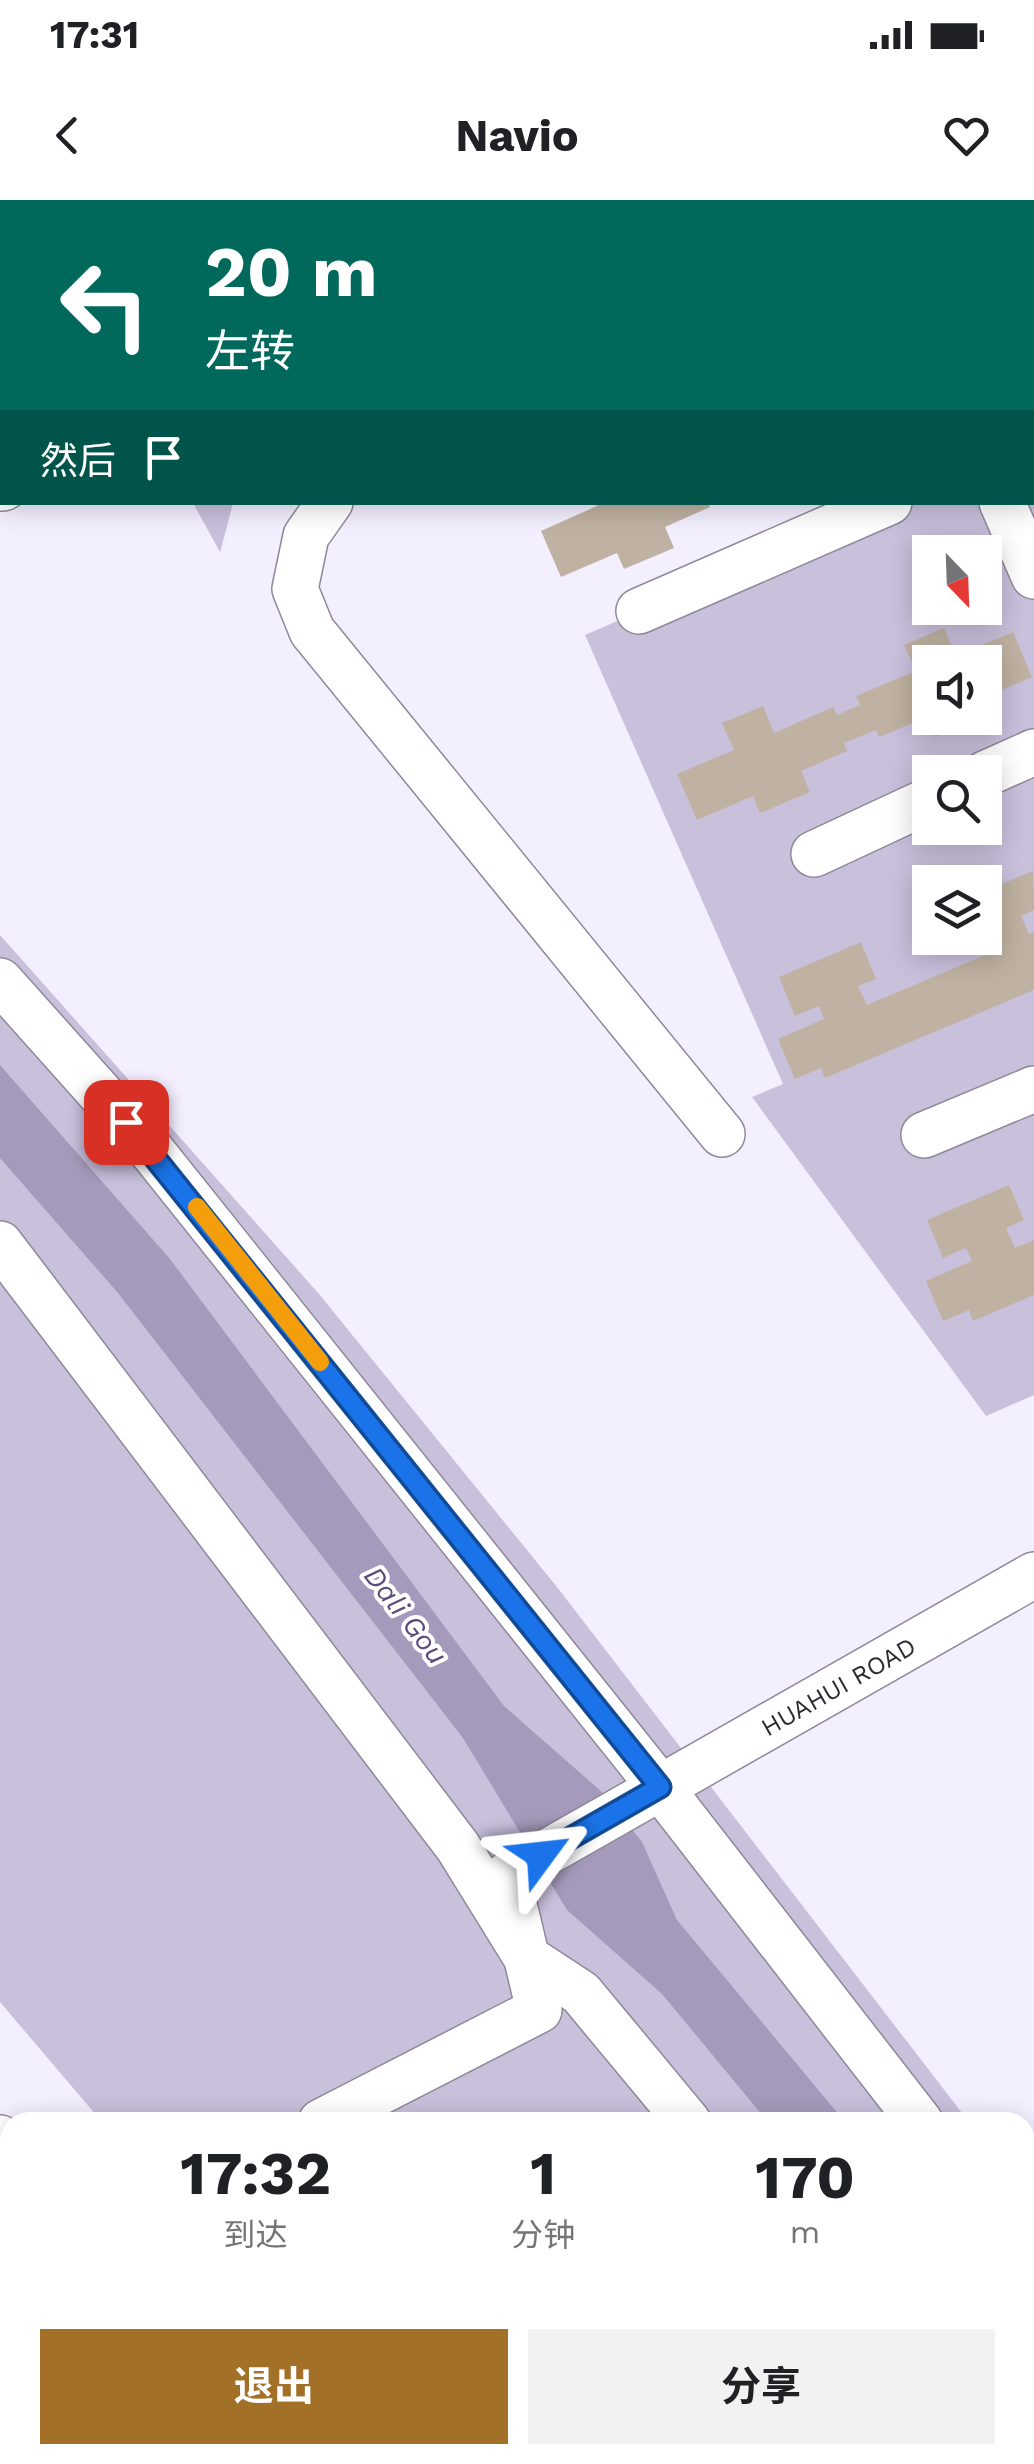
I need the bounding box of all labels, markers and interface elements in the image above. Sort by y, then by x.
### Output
text: 17:31 [50,13,139,57]
icon: back [40,108,95,163]
icon: heart [939,108,994,163]
text: Navio [455,109,579,162]
text: 20 m [205,231,378,313]
icon: left [40,240,170,370]
text: 左转 [205,325,295,378]
icon: arrive [136,430,191,485]
text: 然后 [40,439,116,483]
north arrow [912,535,1002,625]
map controls [912,535,1002,955]
button: sound [912,645,1002,735]
button: search [912,755,1002,845]
button: layers [912,865,1002,955]
pin [84,1080,169,1165]
icon: arrive [99,1095,154,1150]
water label: Dali Gou [357,1560,454,1671]
street label: HUAHUI ROAD [756,1631,921,1742]
position arrow [489,1803,593,1907]
text: 17:32 [180,2138,331,2209]
text: 1 [530,2138,556,2209]
text: 170 [755,2142,855,2213]
text: m [790,2213,820,2251]
text: 到达 [224,2216,288,2254]
text: 分钟 [511,2216,575,2254]
button: 退出 [40,2329,508,2444]
button: 分享 [528,2329,995,2444]

